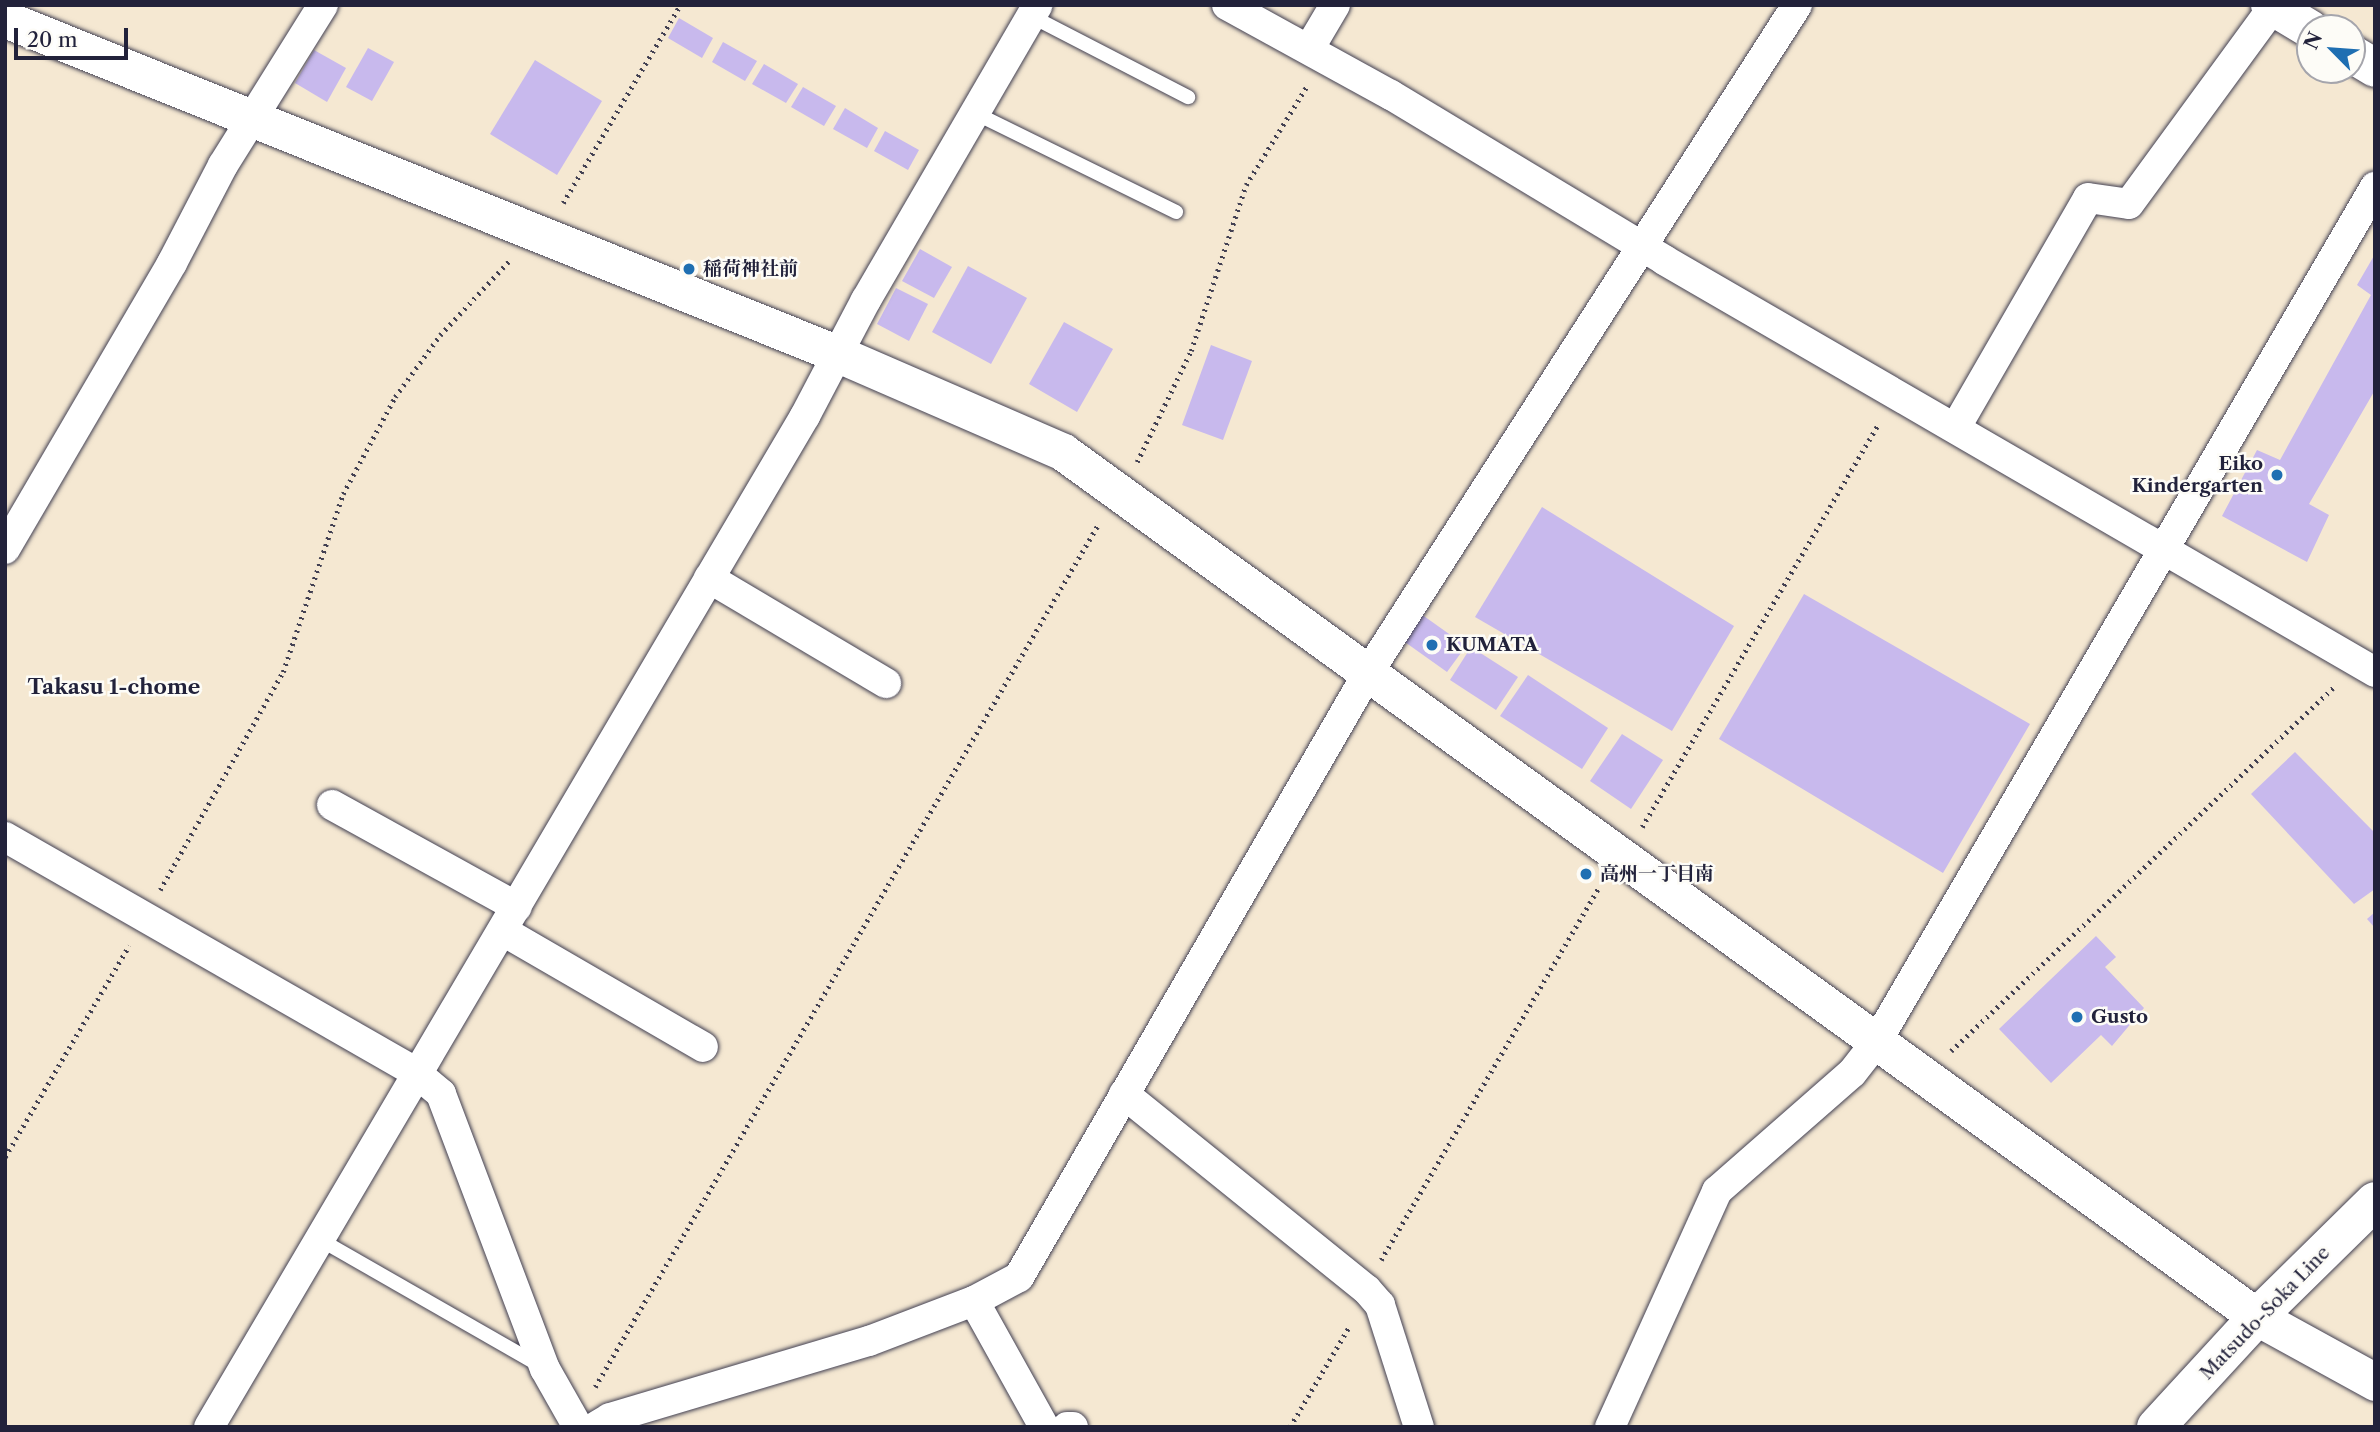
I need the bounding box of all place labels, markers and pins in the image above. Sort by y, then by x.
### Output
place label: 稲荷神社前 [703,258,798,280]
marker: 稲荷神社前 [681,261,697,277]
place label: Eiko Kindergarten [2132,453,2263,497]
marker: Eiko Kindergarten [2269,467,2285,483]
place label: KUMATA [1446,634,1538,656]
marker: KUMATA [1424,637,1440,653]
place label: 高州一丁目南 [1600,863,1714,885]
marker: 高州一丁目南 [1578,866,1594,882]
place label: Gusto [2091,1006,2148,1028]
marker: Gusto [2069,1009,2085,1025]

